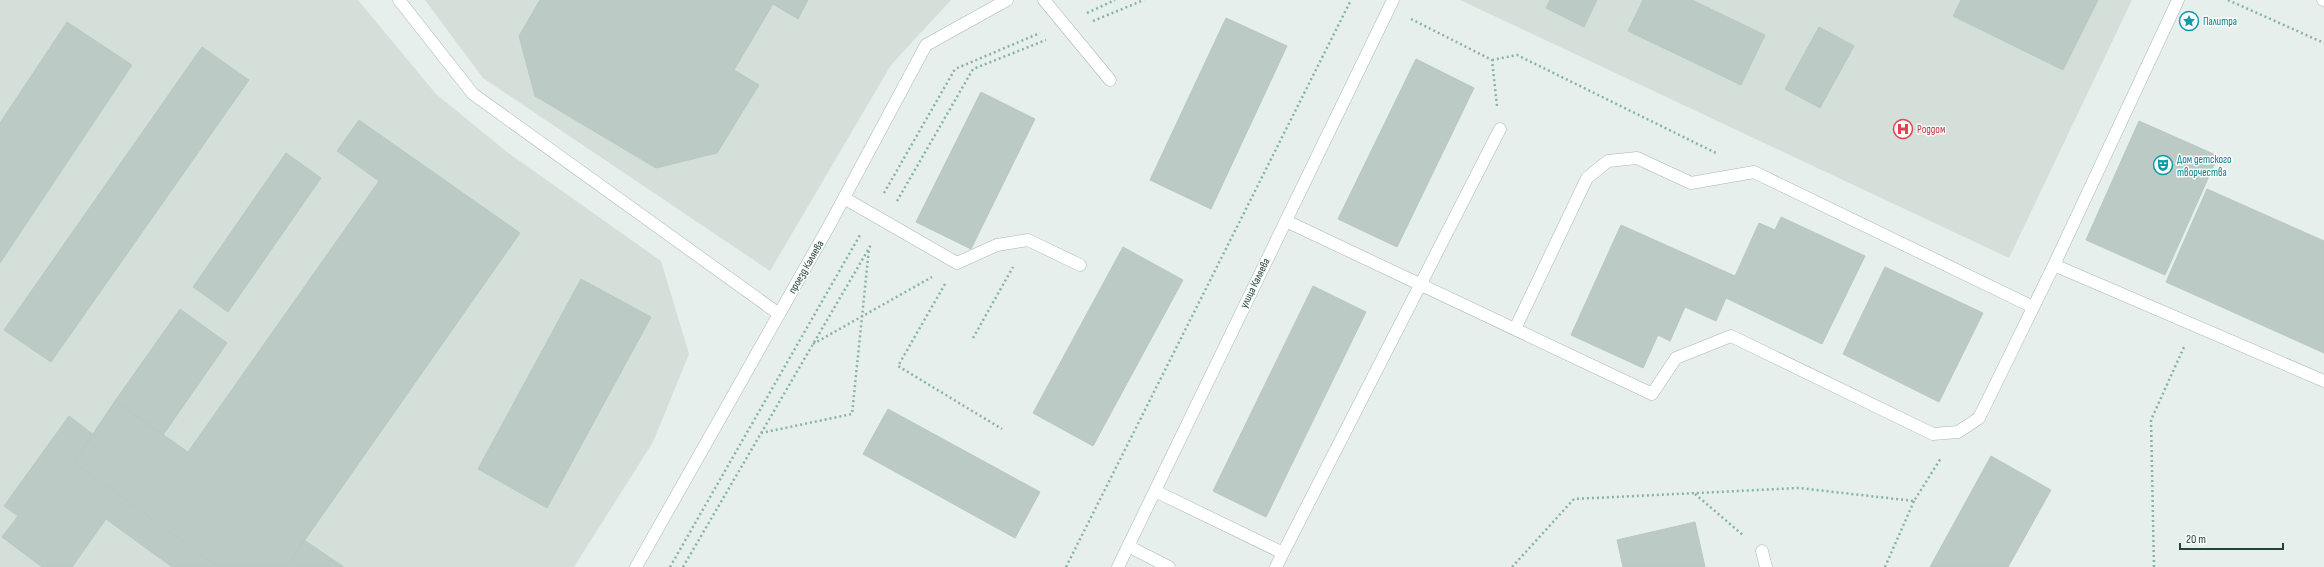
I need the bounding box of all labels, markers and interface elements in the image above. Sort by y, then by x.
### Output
place icon: Палитра [2178,10,2200,32]
place label: Палитра [2203,15,2237,28]
hospital icon: Роддом [1892,118,1914,140]
place label: Роддом [1917,123,1945,136]
place label: Дом детского творчества [2177,153,2232,179]
theatre icon: Дом детского творчества [2152,154,2174,176]
street label: проезд Каляева [786,238,826,296]
street label: улица Каляева [1237,256,1273,310]
scale bar [2180,525,2283,551]
text: 20 m [2186,532,2206,547]

